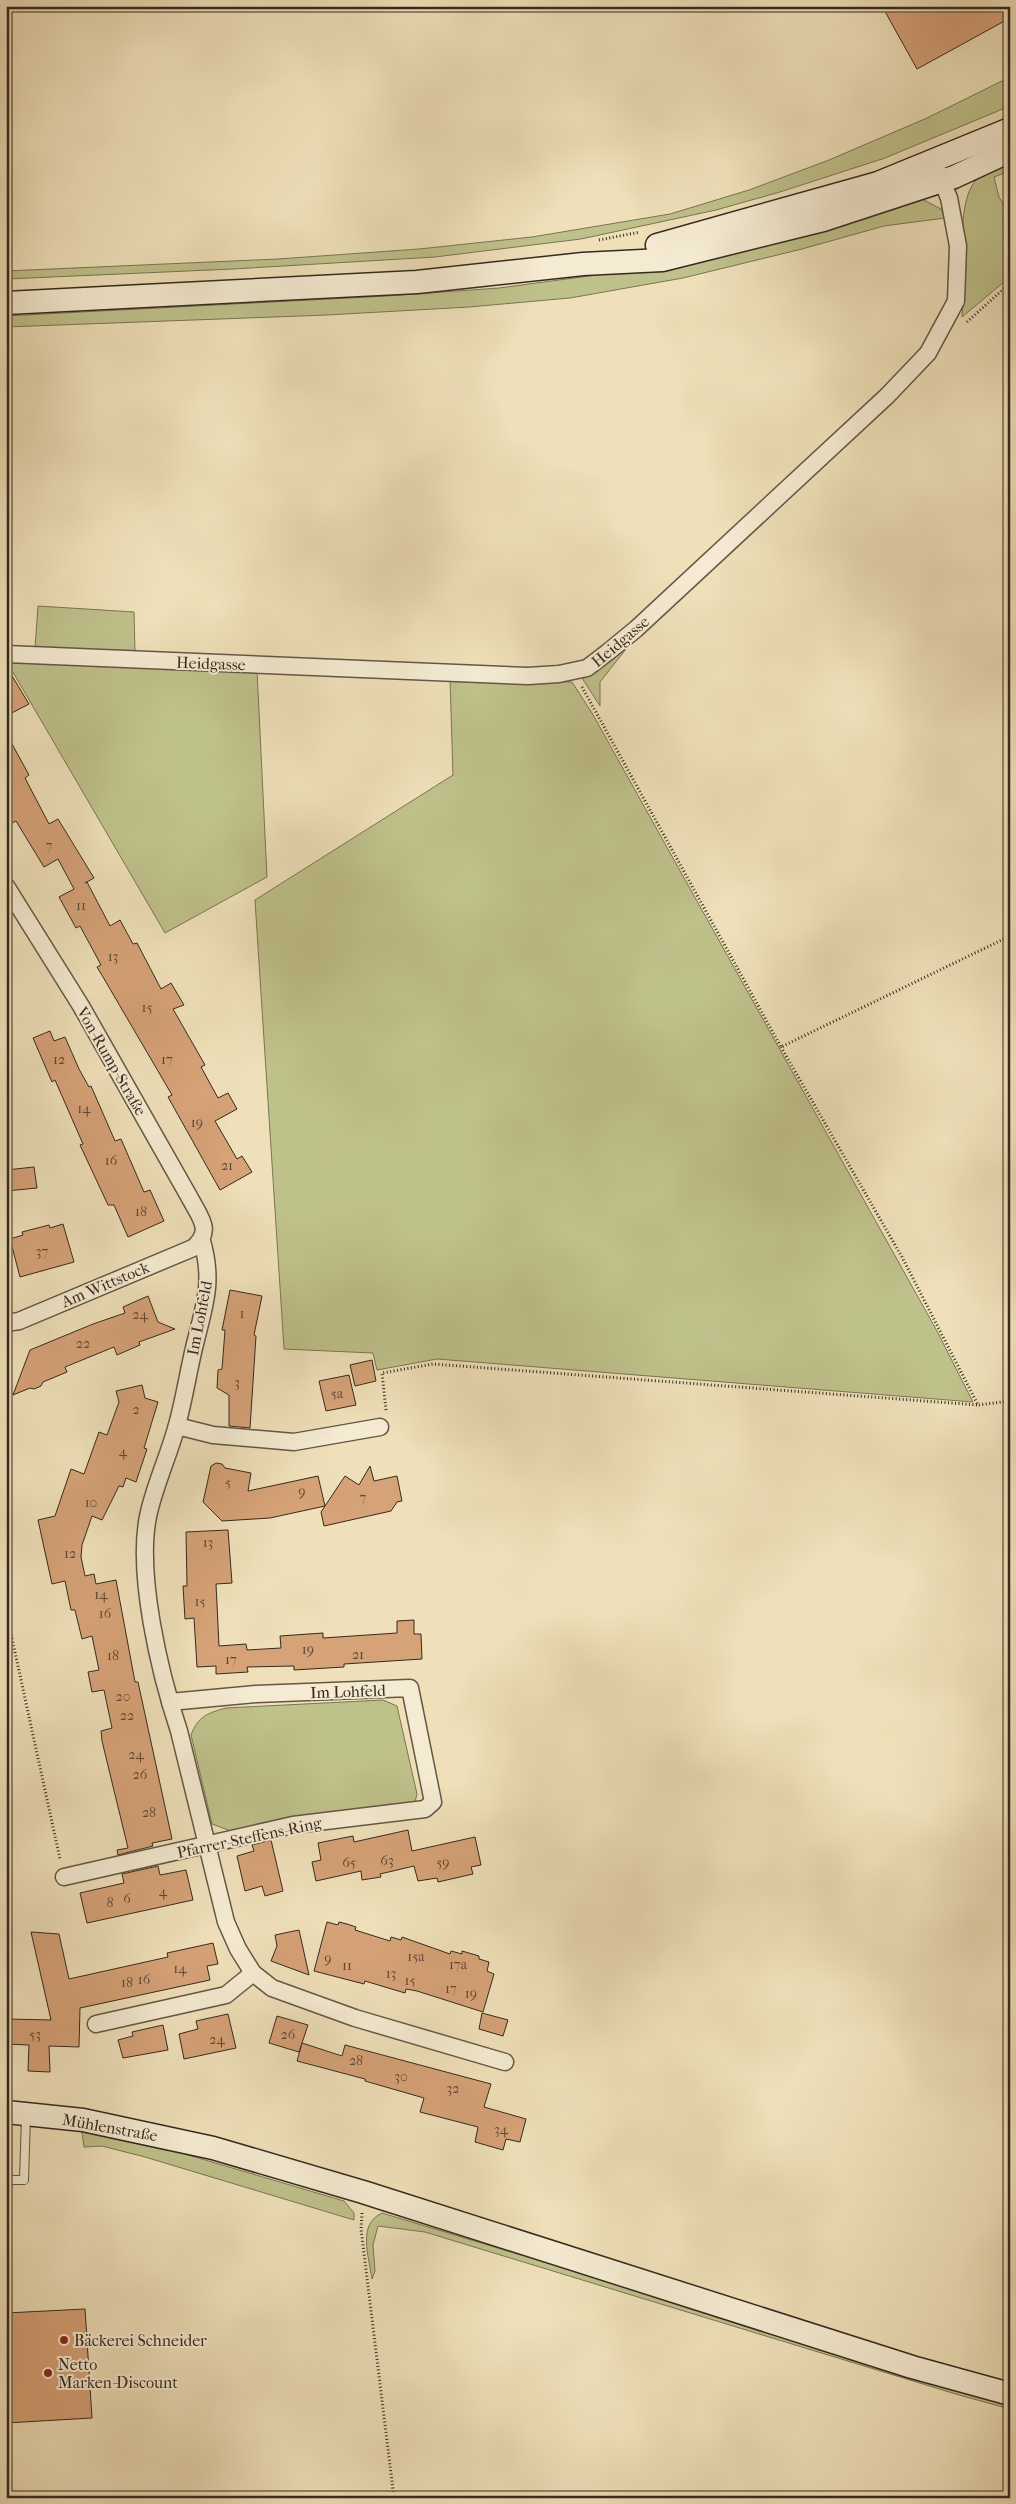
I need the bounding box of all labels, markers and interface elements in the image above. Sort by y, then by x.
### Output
street label: Heidgasse [588,612,653,671]
street label: Heidgasse [176,653,246,674]
house number: 7 [46,837,53,854]
house number: 11 [76,897,86,914]
house number: 13 [108,948,118,965]
house number: 15 [142,999,153,1016]
street label: Von-Rump-Straße [72,1003,150,1119]
house number: 12 [53,1051,65,1068]
house number: 17 [161,1051,173,1068]
house number: 14 [77,1100,91,1117]
house number: 19 [191,1114,203,1131]
house number: 16 [105,1152,118,1169]
house number: 21 [221,1157,233,1174]
house number: 18 [135,1203,147,1220]
house number: 37 [36,1243,48,1260]
street label: Am Wittstock [57,1257,153,1312]
street label: Im Lohfeld [183,1279,216,1357]
house number: 1 [240,1305,245,1322]
house number: 24 [132,1306,148,1323]
house number: 22 [76,1335,90,1352]
house number: 3 [234,1374,240,1391]
house number: 5a [331,1385,344,1402]
house number: 2 [132,1401,140,1418]
house number: 4 [119,1443,128,1460]
house number: 5 [225,1474,231,1491]
house number: 9 [298,1483,306,1500]
house number: 7 [360,1489,367,1506]
house number: 10 [85,1494,97,1511]
house number: 13 [203,1534,213,1551]
house number: 12 [64,1545,76,1562]
house number: 14 [94,1586,108,1603]
house number: 15 [195,1593,206,1610]
house number: 16 [99,1605,112,1622]
house number: 19 [302,1641,314,1658]
house number: 21 [352,1646,364,1663]
house number: 18 [107,1647,119,1664]
house number: 17 [225,1651,237,1668]
street label: Im Lohfeld [310,1681,386,1702]
house number: 20 [116,1688,130,1705]
house number: 22 [120,1707,134,1724]
house number: 24 [128,1746,144,1763]
house number: 26 [133,1766,148,1783]
house number: 28 [142,1804,156,1821]
street label: Pfarrer-Steffens-Ring [175,1813,324,1862]
house number: 63 [380,1852,394,1869]
house number: 65 [342,1854,356,1871]
house number: 59 [436,1854,450,1871]
house number: 4 [159,1883,168,1900]
house number: 6 [123,1890,131,1907]
house number: 8 [106,1894,114,1911]
house number: 15a [407,1948,425,1965]
house number: 9 [324,1950,332,1967]
house number: 17a [449,1956,468,1973]
house number: 11 [342,1957,352,1974]
house number: 14 [173,1960,187,1977]
house number: 13 [386,1965,396,1982]
house number: 16 [138,1971,151,1988]
house number: 15 [405,1972,416,1989]
house number: 18 [121,1974,133,1991]
house number: 17 [445,1980,457,1997]
house number: 19 [465,1985,477,2002]
house number: 53 [29,2026,41,2043]
house number: 26 [281,2026,296,2043]
house number: 24 [209,2031,225,2048]
house number: 28 [349,2052,363,2069]
house number: 30 [394,2068,408,2085]
house number: 32 [447,2080,459,2097]
street label: Mühlenstraße [61,2110,159,2145]
house number: 34 [494,2121,509,2138]
place label: Bäckerei Schneider [74,2331,207,2350]
marker: Bäckerei Schneider [58,2334,70,2346]
place label: Netto Marken-Discount [58,2355,178,2392]
marker: Netto Marken-Discount [42,2367,54,2379]

